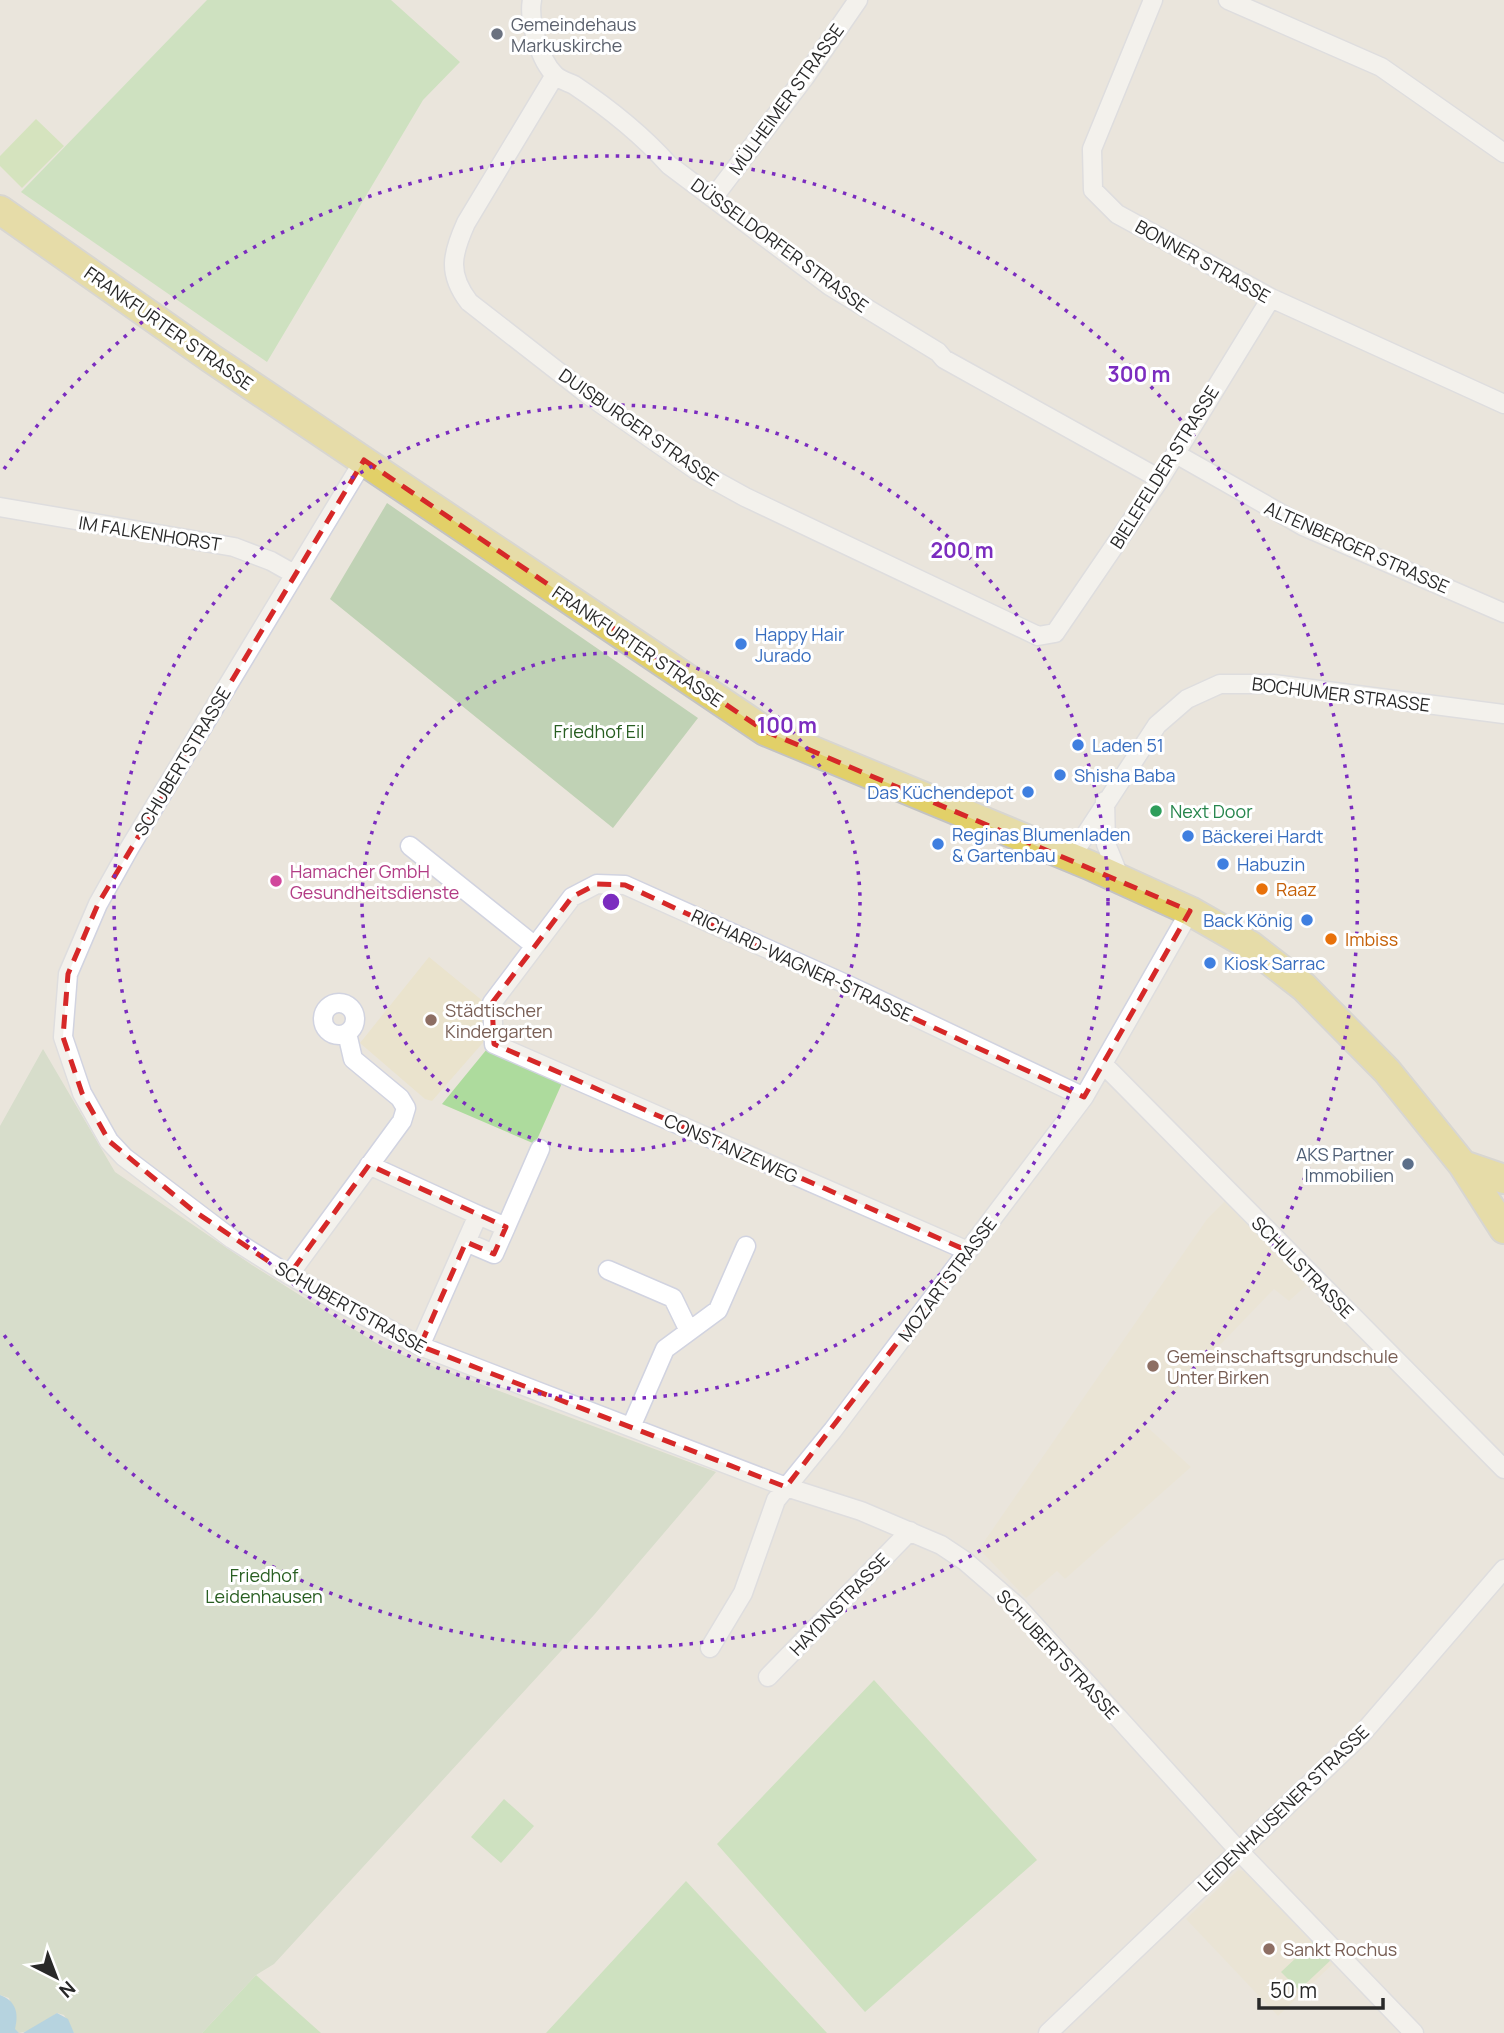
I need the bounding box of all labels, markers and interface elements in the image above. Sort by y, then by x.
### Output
place label: Gemeindehaus Markuskirche [511,12,637,57]
street label: MÜLHEIMER STRASSE [723,19,849,179]
marker: Gemeindehaus Markuskirche [489,26,505,42]
street label: DÜSSELDORFER STRASSE [686,172,874,318]
street label: BONNER STRASSE [1131,214,1275,308]
street label: FRANKFURTER STRASSE [80,261,258,395]
text: 300 m [1108,360,1170,388]
street label: DUISBURGER STRASSE [554,363,724,491]
street label: BIELEFELDER STRASSE [1104,381,1224,553]
street label: ALTENBERGER STRASSE [1261,495,1453,599]
street label: IM FALKENHORST [77,510,223,556]
text: 200 m [930,536,994,564]
street label: FRANKFURTER STRASSE [548,580,728,712]
place label: Happy Hair Jurado [755,622,845,667]
marker: Happy Hair Jurado [733,636,749,652]
street label: BOCHUMER STRASSE [1251,671,1431,717]
street label: SCHUBERTSTRASSE [128,682,236,840]
text: 100 m [757,711,817,739]
park label: Friedhof Eil [554,719,644,743]
place label: Laden 51 [1092,733,1164,757]
marker: Laden 51 [1070,737,1086,753]
place label: Shisha Baba [1074,763,1175,787]
marker: Shisha Baba [1052,767,1068,783]
place label: Das Küchendepot [867,780,1014,804]
marker: Das Küchendepot [1020,784,1036,800]
place label: Next Door [1170,799,1253,823]
marker: Next Door [1148,803,1164,819]
place label: Reginas Blumenladen & Gartenbau [952,822,1130,867]
place label: Bäckerei Hardt [1202,824,1323,848]
marker: Bäckerei Hardt [1180,828,1196,844]
marker: Reginas Blumenladen & Gartenbau [930,836,946,852]
place label: Habuzin [1237,852,1305,876]
marker: Habuzin [1215,856,1231,872]
place label: Hamacher GmbH Gesundheitsdienste [290,859,459,904]
marker: Hamacher GmbH Gesundheitsdienste [268,873,284,889]
place label: Raaz [1276,877,1317,901]
marker: Raaz [1254,881,1270,897]
centre of rings [599,890,623,914]
street label: RICHARD-WAGNER-STRASSE [688,903,916,1027]
place label: Back König [1203,908,1293,932]
marker: Back König [1299,912,1315,928]
place label: Imbiss [1345,927,1398,951]
marker: Imbiss [1323,931,1339,947]
place label: Kiosk Sarrac [1224,951,1325,975]
marker: Kiosk Sarrac [1202,955,1218,971]
place label: Städtischer Kindergarten [445,998,553,1043]
marker: Städtischer Kindergarten [423,1012,439,1028]
street label: CONSTANZEWEG [660,1108,802,1188]
place label: AKS Partner Immobilien [1296,1142,1394,1187]
marker: AKS Partner Immobilien [1400,1156,1416,1172]
street label: SCHULSTRASSE [1247,1211,1359,1323]
street label: MOZARTSTRASSE [892,1212,1002,1346]
street label: SCHUBERTSTRASSE [271,1255,431,1359]
place label: Gemeinschaftsgrundschule Unter Birken [1167,1344,1398,1389]
marker: Gemeinschaftsgrundschule Unter Birken [1145,1358,1161,1374]
street label: HAYDNSTRASSE [784,1547,894,1661]
park label: Friedhof Leidenhausen [205,1563,323,1608]
street label: SCHUBERTSTRASSE [992,1584,1124,1724]
street label: LEIDENHAUSENER STRASSE [1192,1720,1374,1896]
place label: Sankt Rochus [1283,1937,1397,1961]
marker: Sankt Rochus [1261,1941,1277,1957]
north arrow [21,1942,91,2012]
scale bar [1259,1966,1383,2010]
text: N [54,1975,81,2004]
text: 50 m [1270,1976,1317,2004]

